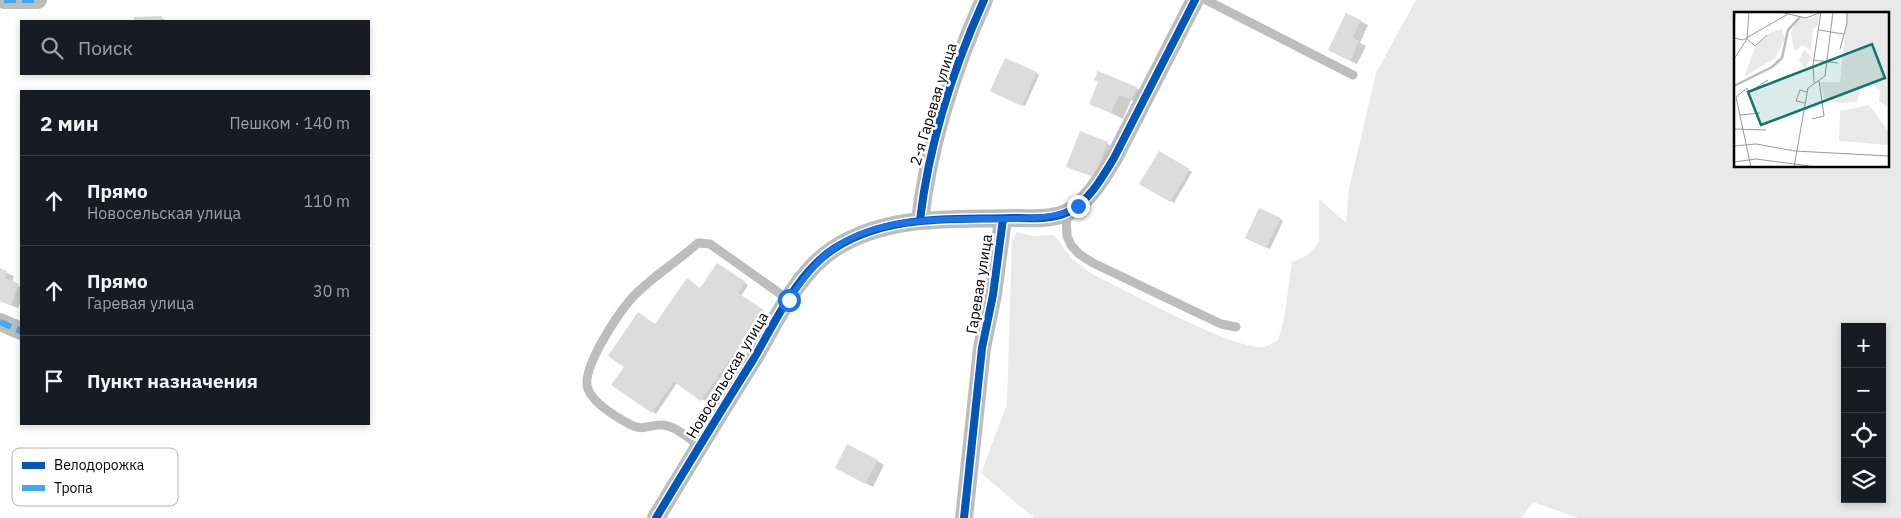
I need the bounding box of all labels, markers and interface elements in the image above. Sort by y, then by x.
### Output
inset map [1734,12,1888,168]
search box [20,20,370,75]
icon: search [38,34,66,62]
text: Поиск [78,36,133,60]
street label: 2-я Гаревая улица [905,40,961,168]
text: 2 мин [40,109,99,137]
text: Пешком · 140 m [229,113,350,133]
text: Прямо [87,179,148,203]
icon: ahead [40,187,68,215]
text: 110 m [303,191,350,211]
route end [1067,195,1090,218]
text: Новосельская улица [87,203,241,223]
street label: Гаревая улица [962,233,996,335]
text: Прямо [87,269,148,293]
icon: ahead [40,277,68,305]
text: 30 m [313,281,350,301]
route start [778,289,801,312]
text: Гаревая улица [87,293,194,313]
street label: Новосельская улица [682,308,772,442]
map controls [1841,323,1886,503]
button: + [1841,323,1886,368]
icon: arrive [40,367,68,395]
button: − [1841,368,1886,413]
text: Пункт назначения [87,369,258,393]
button: locate [1841,413,1886,458]
legend [12,448,178,506]
text: Велодорожка [54,456,145,474]
button: layers [1841,458,1886,503]
text: Тропа [54,479,93,497]

